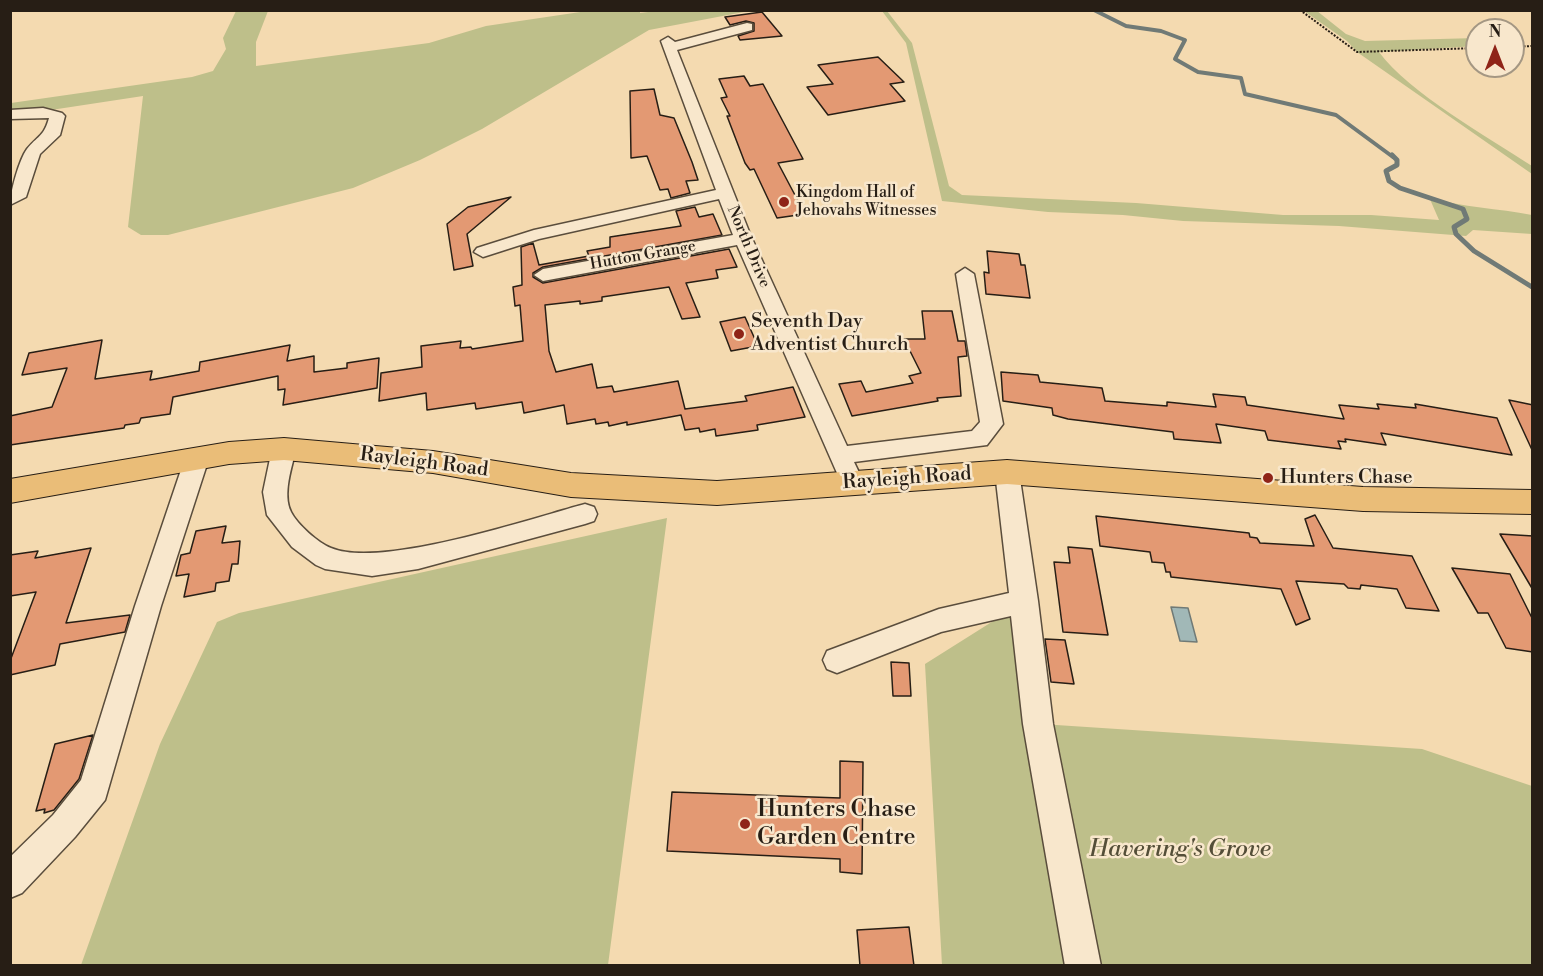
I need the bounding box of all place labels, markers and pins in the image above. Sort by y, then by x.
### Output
place label: Kingdom Hall of Jehovahs Witnesses [796,183,936,221]
marker: Kingdom Hall of Jehovahs Witnesses [777,195,791,209]
place label: Seventh Day Adventist Church [751,310,909,357]
marker: Seventh Day Adventist Church [732,327,746,341]
place label: Hunters Chase [1280,466,1413,490]
marker: Hunters Chase [1261,471,1275,485]
place label: Hunters Chase Garden Centre [757,796,916,852]
marker: Hunters Chase Garden Centre [738,817,752,831]

